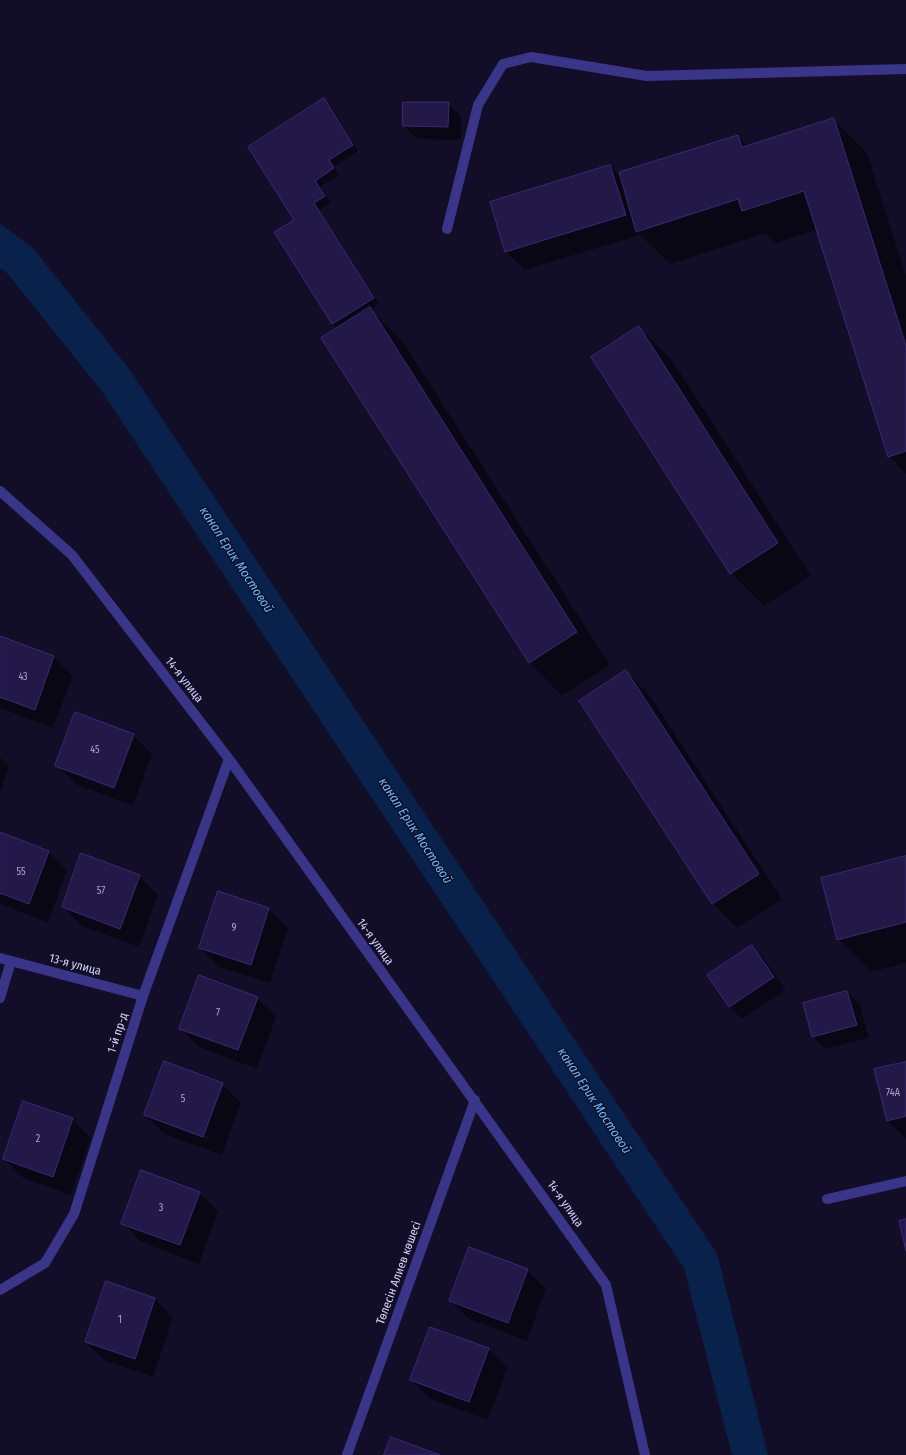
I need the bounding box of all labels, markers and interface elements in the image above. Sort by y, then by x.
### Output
water label: канал Ерик Мостовой [196,504,276,616]
street label: 14-я улица [162,654,206,706]
house number: 43 [18,671,28,683]
house number: 45 [90,744,100,756]
water label: канал Ерик Мостовой [375,775,455,887]
house number: 55 [16,866,26,878]
house number: 57 [97,885,105,897]
street label: 14-я улица [353,916,397,968]
house number: 9 [232,922,236,934]
street label: 13-я улица [47,951,103,979]
house number: 7 [216,1007,220,1019]
street label: 1-й пр-д [105,1011,131,1055]
water label: канал Ерик Мостовой [554,1045,634,1157]
house number: 74А [886,1087,900,1099]
house number: 5 [181,1093,185,1105]
house number: 2 [36,1133,40,1145]
street label: 14-я улица [544,1178,586,1230]
house number: 3 [159,1202,163,1214]
street label: Төлесін Алиев көшесі [374,1219,424,1327]
house number: 1 [118,1314,122,1326]

